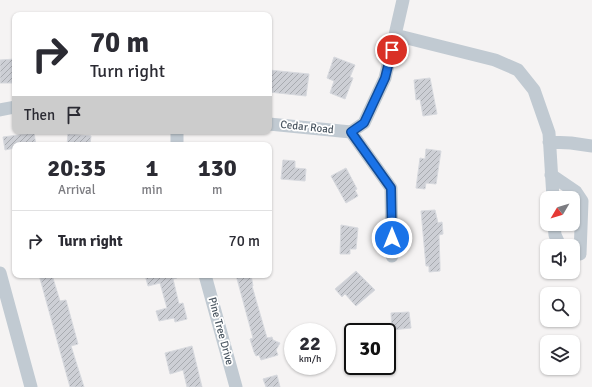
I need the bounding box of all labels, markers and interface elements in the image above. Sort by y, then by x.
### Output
text: 70 m [90,26,149,60]
icon: right [24,28,76,80]
pin [375,33,409,67]
icon: arrive [381,39,403,61]
text: Turn right [90,60,165,82]
icon: arrive [63,104,85,126]
text: Then [24,106,55,124]
street label: Cedar Road [280,118,334,136]
text: 20:35 [47,153,106,183]
text: 1 [146,153,158,183]
text: 130 [198,153,237,183]
text: Arrival [58,182,95,198]
text: min [142,182,163,198]
text: m [212,182,222,198]
north arrow [540,191,580,231]
map controls [540,191,580,375]
position arrow [371,217,413,259]
icon: right [24,230,46,252]
text: Turn right [58,232,123,250]
text: 70 m [229,232,260,250]
button: sound [540,239,580,279]
button: search [540,287,580,327]
street label: Pine Tree Drive [206,296,236,366]
speed limit sign: 30 [344,323,396,375]
text: 22 [299,331,321,356]
button: layers [540,335,580,375]
text: km/h [299,353,321,365]

